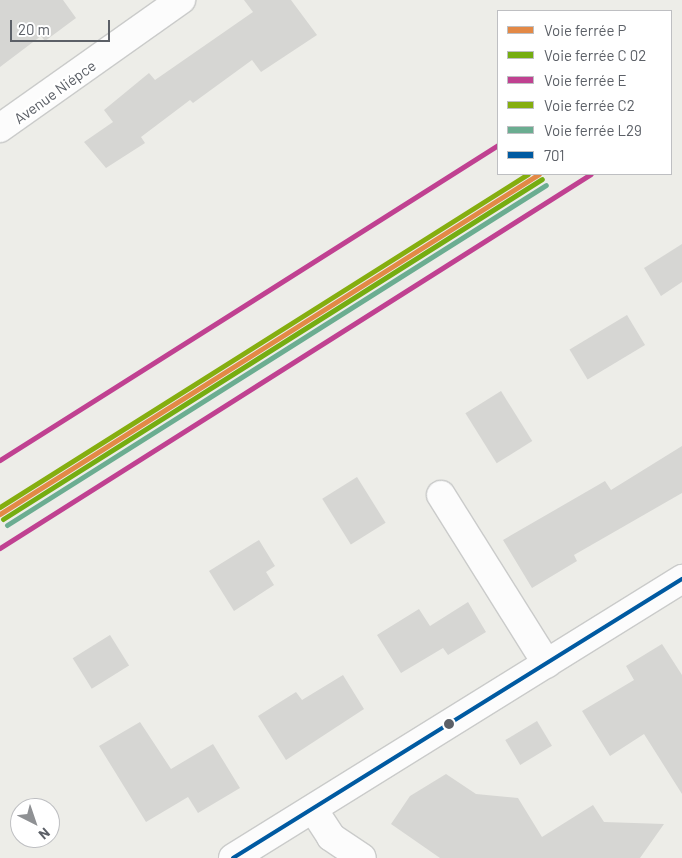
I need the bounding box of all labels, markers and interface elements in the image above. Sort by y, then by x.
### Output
scale bar [12,10,112,42]
legend [497,10,672,175]
text: 20 m [18,20,50,38]
text: Voie ferrée P [544,21,626,39]
text: Voie ferrée C 02 [544,46,646,64]
street label: Avenue Niépce [11,56,99,128]
text: Voie ferrée E [544,71,627,89]
text: Voie ferrée C2 [544,96,635,114]
text: Voie ferrée L29 [544,121,642,139]
text: 701 [544,146,564,164]
unlabelled marker [444,719,454,729]
north arrow [10,798,60,848]
text: N [35,824,54,843]

